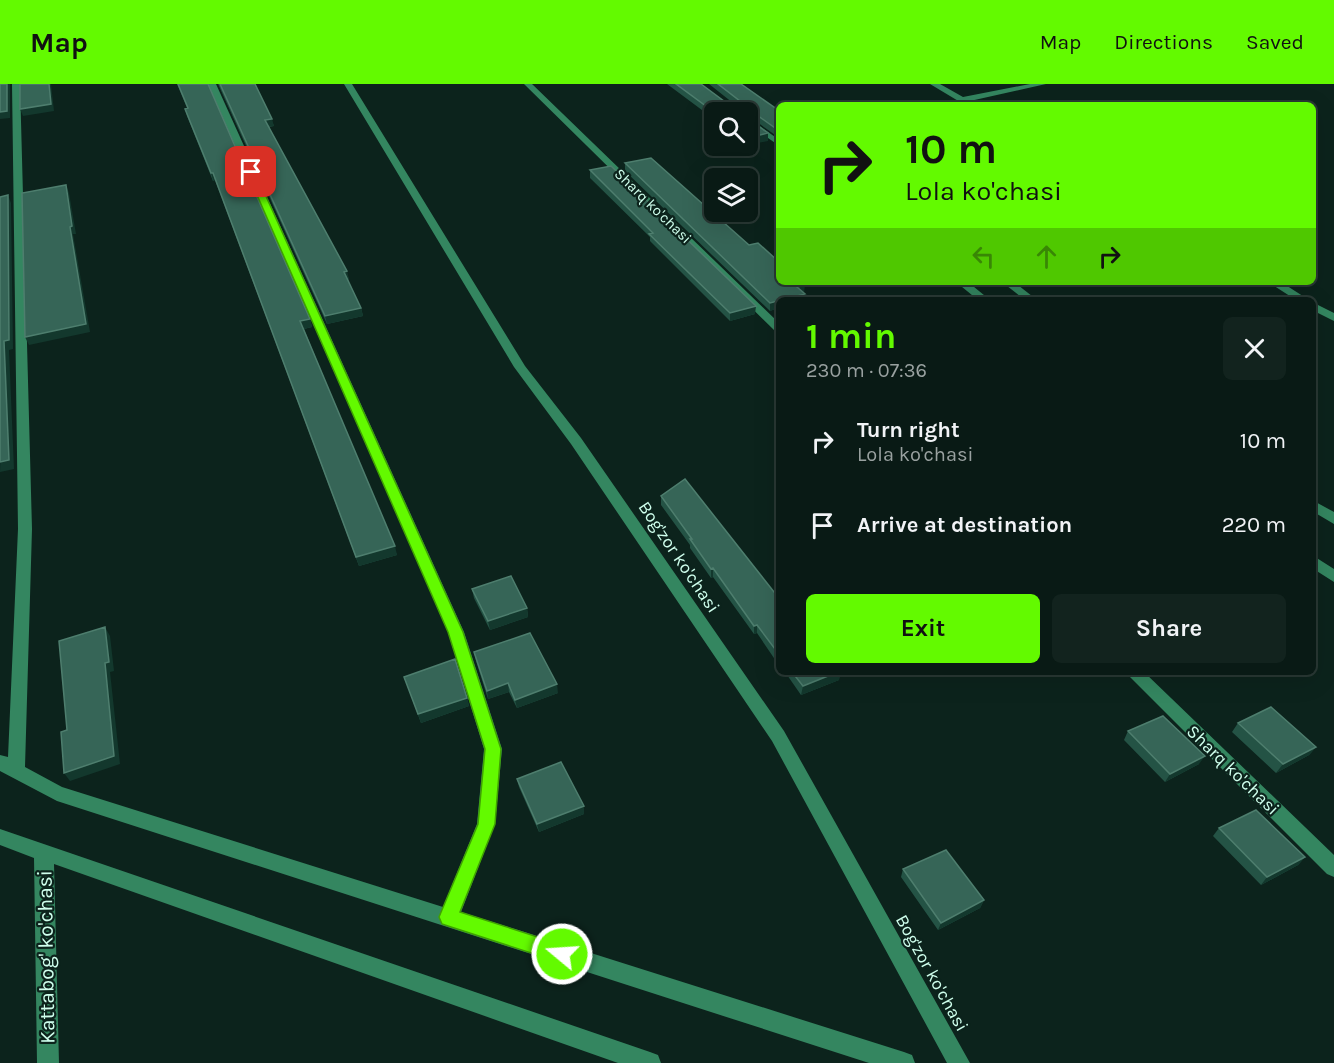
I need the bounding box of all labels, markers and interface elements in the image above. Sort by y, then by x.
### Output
text: Map [30,26,88,59]
text: Map [1040,30,1081,54]
text: Directions [1114,30,1213,54]
text: Saved [1246,30,1304,54]
map controls [704,102,758,222]
button: search [704,102,758,156]
text: 10 m [905,124,997,174]
icon: right [806,126,884,204]
pin [225,146,276,197]
icon: arrive [234,155,267,188]
street label: Sharq ko'chasi [611,165,695,247]
button: layers [704,168,758,222]
text: Lola ko'chasi [905,175,1062,207]
icon: left [967,240,1000,273]
icon: ahead [1030,240,1063,273]
icon: right [1093,240,1126,273]
text: 1 min [806,315,896,357]
button: close [1223,317,1286,380]
text: 230 m · 07:36 [806,359,927,382]
text: Turn right [857,417,960,443]
icon: right [806,425,839,458]
text: 10 m [1240,428,1286,454]
text: Lola ko'chasi [857,443,973,466]
street label: Bog'zor ko'chasi [634,497,724,617]
icon: arrive [806,509,839,542]
text: Arrive at destination [857,512,1072,538]
text: 220 m [1222,512,1286,538]
button: Exit [806,594,1040,663]
button: Share [1052,594,1286,663]
street label: Sharq ko'chasi [1182,720,1284,820]
street label: Kattabog' ko'chasi [32,870,60,1044]
street label: Bog'zor ko'chasi [891,911,973,1035]
position arrow [530,922,594,986]

